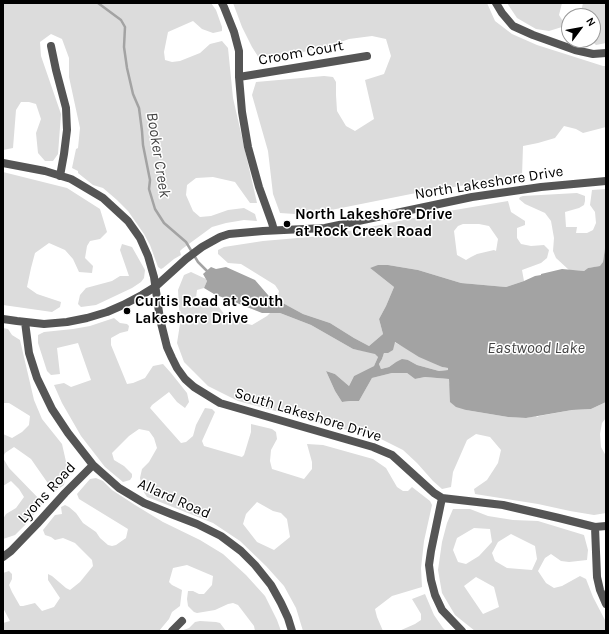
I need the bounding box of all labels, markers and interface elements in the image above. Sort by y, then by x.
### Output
north arrow [561,8,601,48]
text: N [583,15,598,29]
street label: Croom Court [257,37,345,69]
water label: Booker Creek [142,111,174,199]
street label: North Lakeshore Drive [413,162,565,204]
place label: North Lakeshore Drive at Rock Creek Road [295,206,452,241]
marker: North Lakeshore Drive at Rock Creek Road [282,219,292,229]
place label: Curtis Road at South Lakeshore Drive [135,293,283,328]
marker: Curtis Road at South Lakeshore Drive [122,306,132,316]
water label: Eastwood Lake [487,338,585,358]
street label: South Lakeshore Drive [232,384,384,446]
street label: Lyons Road [14,459,80,527]
street label: Allard Road [135,475,213,523]

